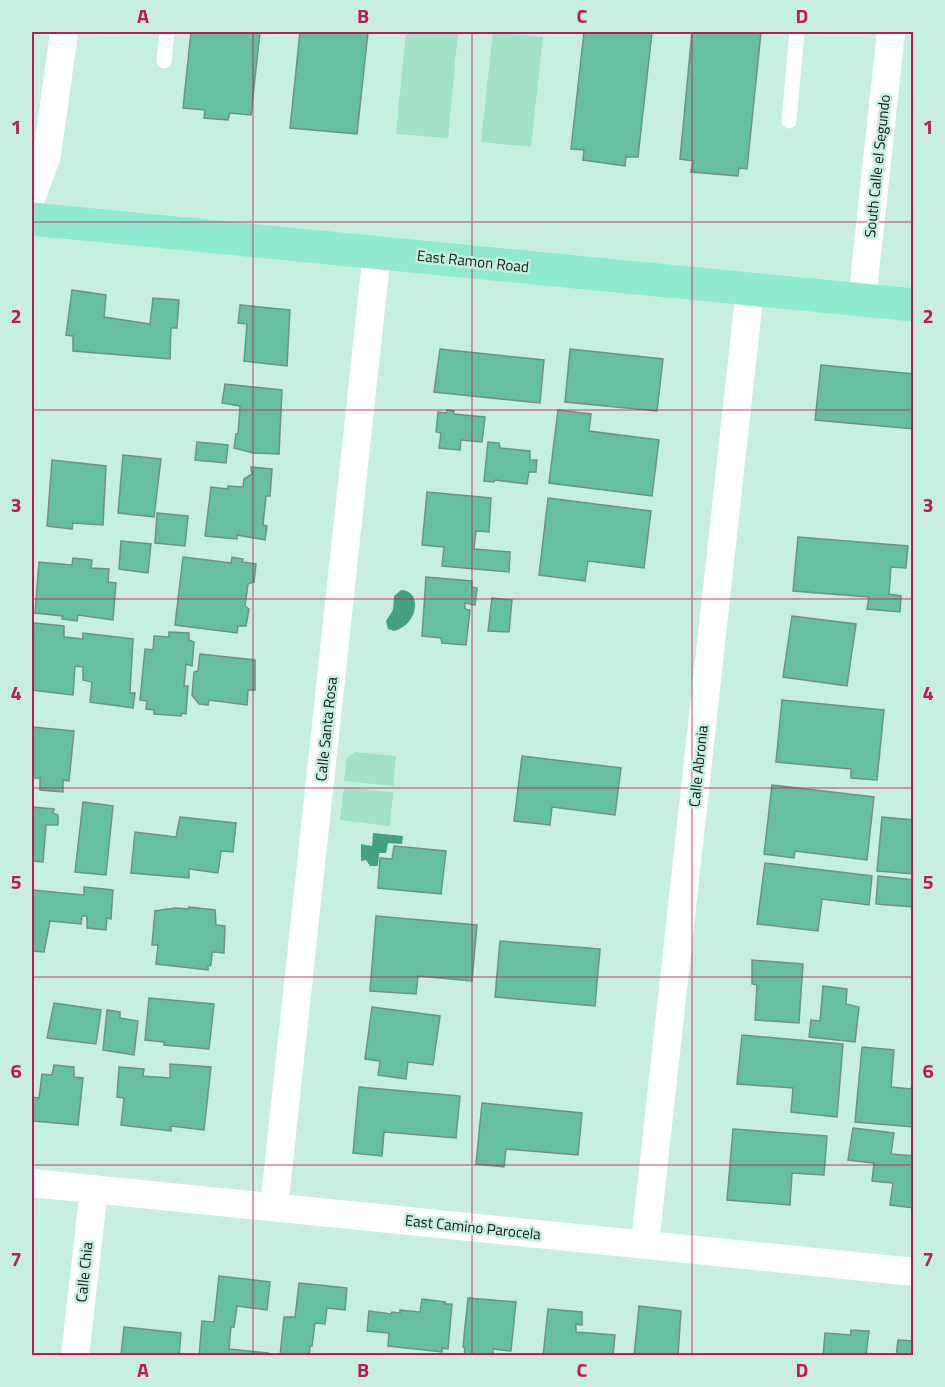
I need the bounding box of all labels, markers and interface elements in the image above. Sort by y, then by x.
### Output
text: A [137,0,149,31]
text: B [357,0,369,31]
text: C [577,0,588,31]
text: D [796,0,808,31]
street label: South Calle el Segundo [858,93,896,239]
text: 1 [10,111,22,142]
text: 1 [922,111,934,142]
street label: East Ramon Road [416,244,530,278]
text: 2 [10,300,22,331]
text: 2 [922,300,934,331]
text: 3 [10,489,22,520]
text: 3 [922,489,934,520]
street label: Calle Santa Rosa [309,675,343,782]
text: 4 [10,677,22,708]
text: 4 [922,677,934,708]
street label: Calle Abronia [682,723,714,808]
text: 5 [10,866,22,897]
text: 5 [922,866,934,897]
text: 6 [10,1055,22,1086]
text: 6 [922,1055,934,1086]
street label: East Camino Parocela [404,1208,543,1246]
street label: Calle Chia [69,1240,99,1303]
text: 7 [10,1243,22,1274]
text: 7 [922,1243,934,1274]
text: A [137,1354,149,1385]
text: B [357,1354,369,1385]
text: C [577,1354,588,1385]
text: D [796,1354,808,1385]

